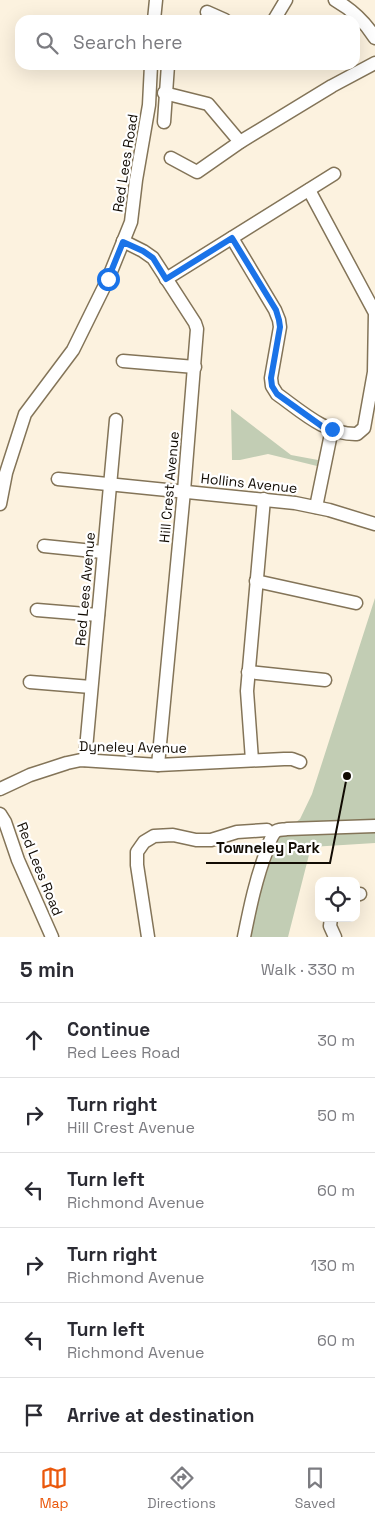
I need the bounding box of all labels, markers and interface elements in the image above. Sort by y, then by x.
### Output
search box [15,15,360,70]
icon: search [33,29,61,57]
text: Search here [73,30,183,55]
street label: Red Lees Road [108,113,142,213]
route start [97,268,120,291]
route end [321,418,344,441]
street label: Hill Crest Avenue [155,430,183,544]
street label: Hollins Avenue [200,469,298,497]
street label: Red Lees Avenue [71,531,99,647]
street label: Dyneley Avenue [79,737,187,757]
street label: Red Lees Road [13,820,67,918]
callout: Towneley Park [206,833,330,863]
text: Towneley Park [216,838,320,857]
map controls [315,877,360,922]
button: locate [315,877,360,922]
text: 5 min [20,956,74,983]
text: Walk · 330 m [261,959,355,980]
text: Continue [67,1017,150,1042]
icon: ahead [20,1026,48,1054]
text: 30 m [317,1030,355,1051]
text: Red Lees Road [67,1042,180,1063]
text: Turn right [67,1092,157,1117]
icon: right [20,1101,48,1129]
text: 50 m [317,1105,355,1126]
text: Hill Crest Avenue [67,1117,195,1138]
text: Turn left [67,1167,145,1192]
icon: left [20,1176,48,1204]
text: 60 m [317,1180,355,1201]
text: Richmond Avenue [67,1192,205,1213]
text: Turn right [67,1242,157,1267]
icon: right [20,1251,48,1279]
text: 130 m [311,1255,355,1276]
text: Richmond Avenue [67,1267,205,1288]
text: Turn left [67,1317,145,1342]
icon: left [20,1326,48,1354]
text: 60 m [317,1330,355,1351]
text: Richmond Avenue [67,1342,205,1363]
icon: arrive [20,1401,48,1429]
text: Arrive at destination [67,1403,255,1428]
tab: Map [39,1464,69,1512]
tab: Directions [147,1464,216,1512]
tab: Saved [295,1464,336,1512]

